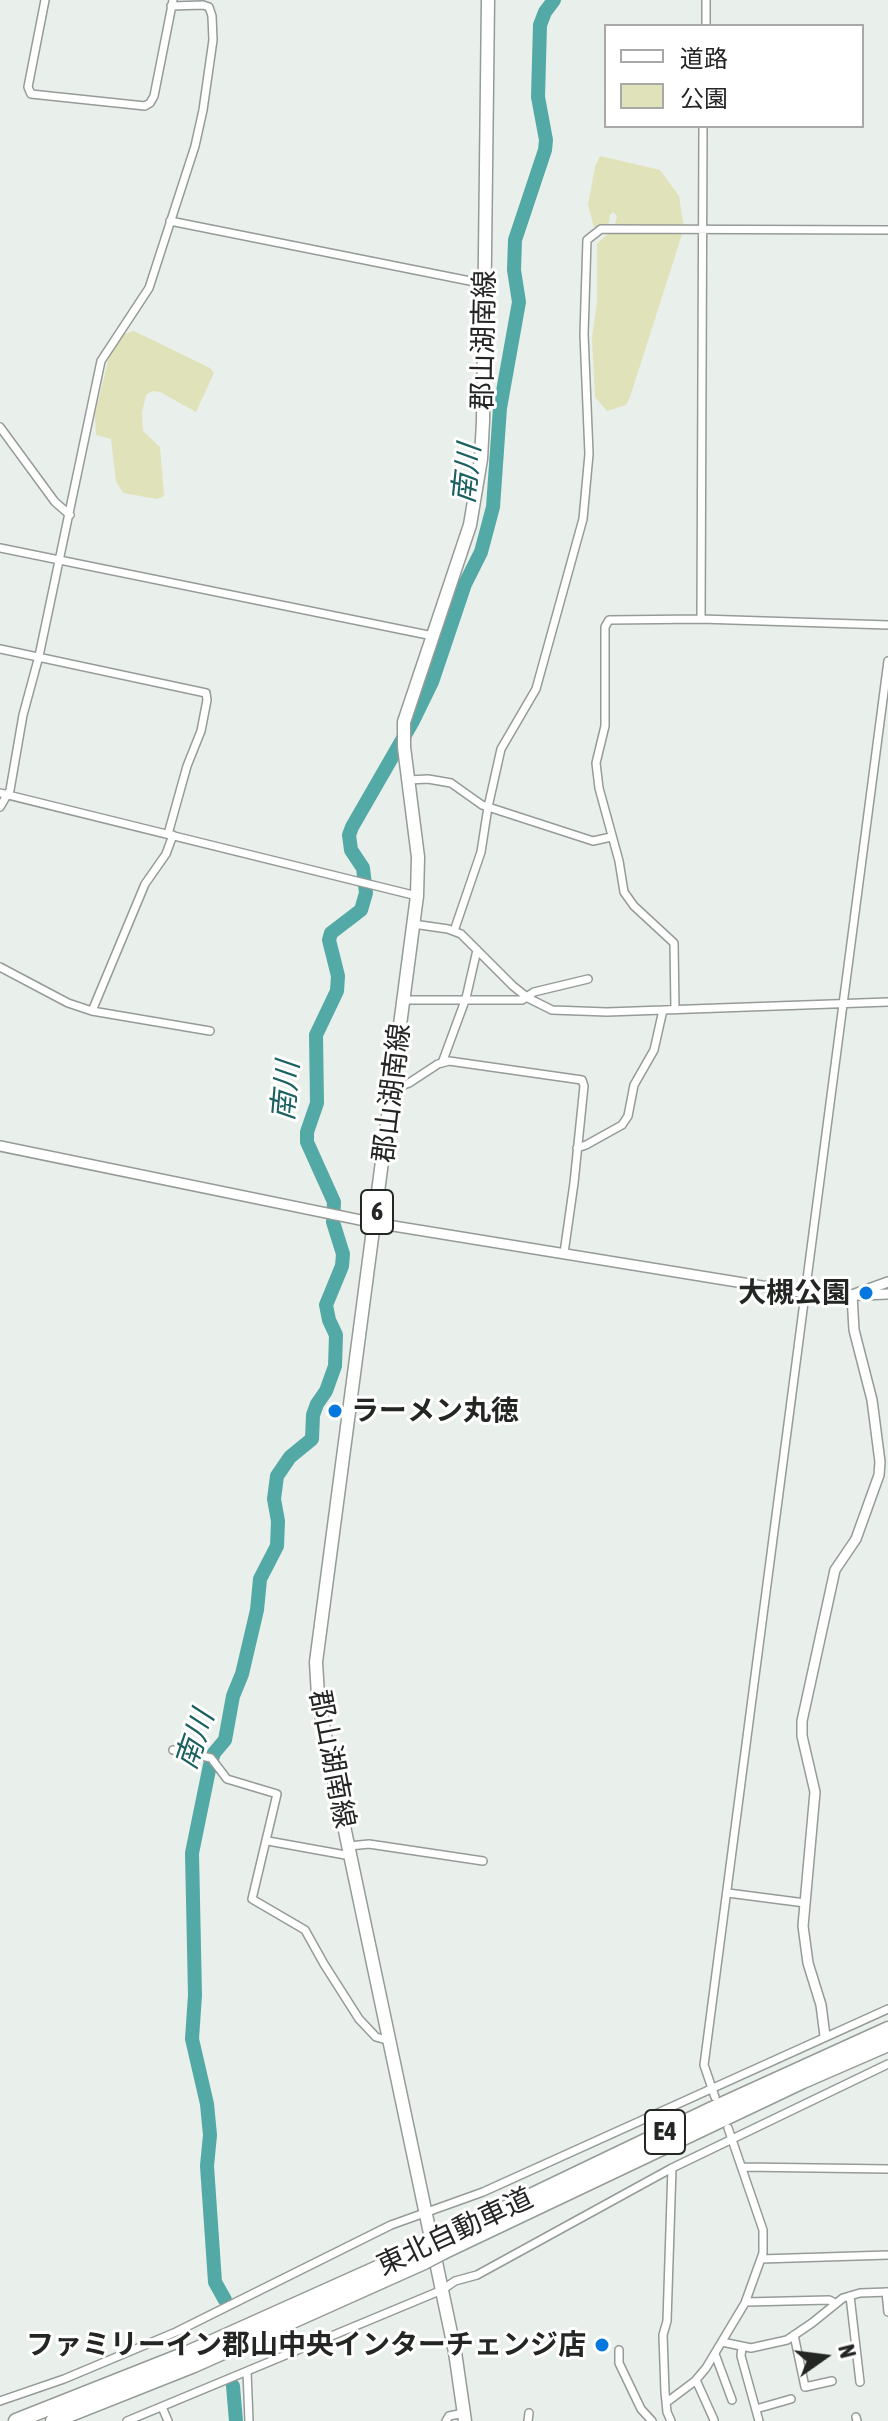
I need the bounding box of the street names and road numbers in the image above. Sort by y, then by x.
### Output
street label: 郡山湖南線 [466,270,502,410]
street label: 郡山湖南線 [367,1021,417,1165]
road number: 6 [361,1190,393,1234]
street label: 郡山湖南線 [302,1687,362,1831]
road number: E4 [645,2110,685,2154]
street label: 東北自動車道 [372,2181,538,2283]

